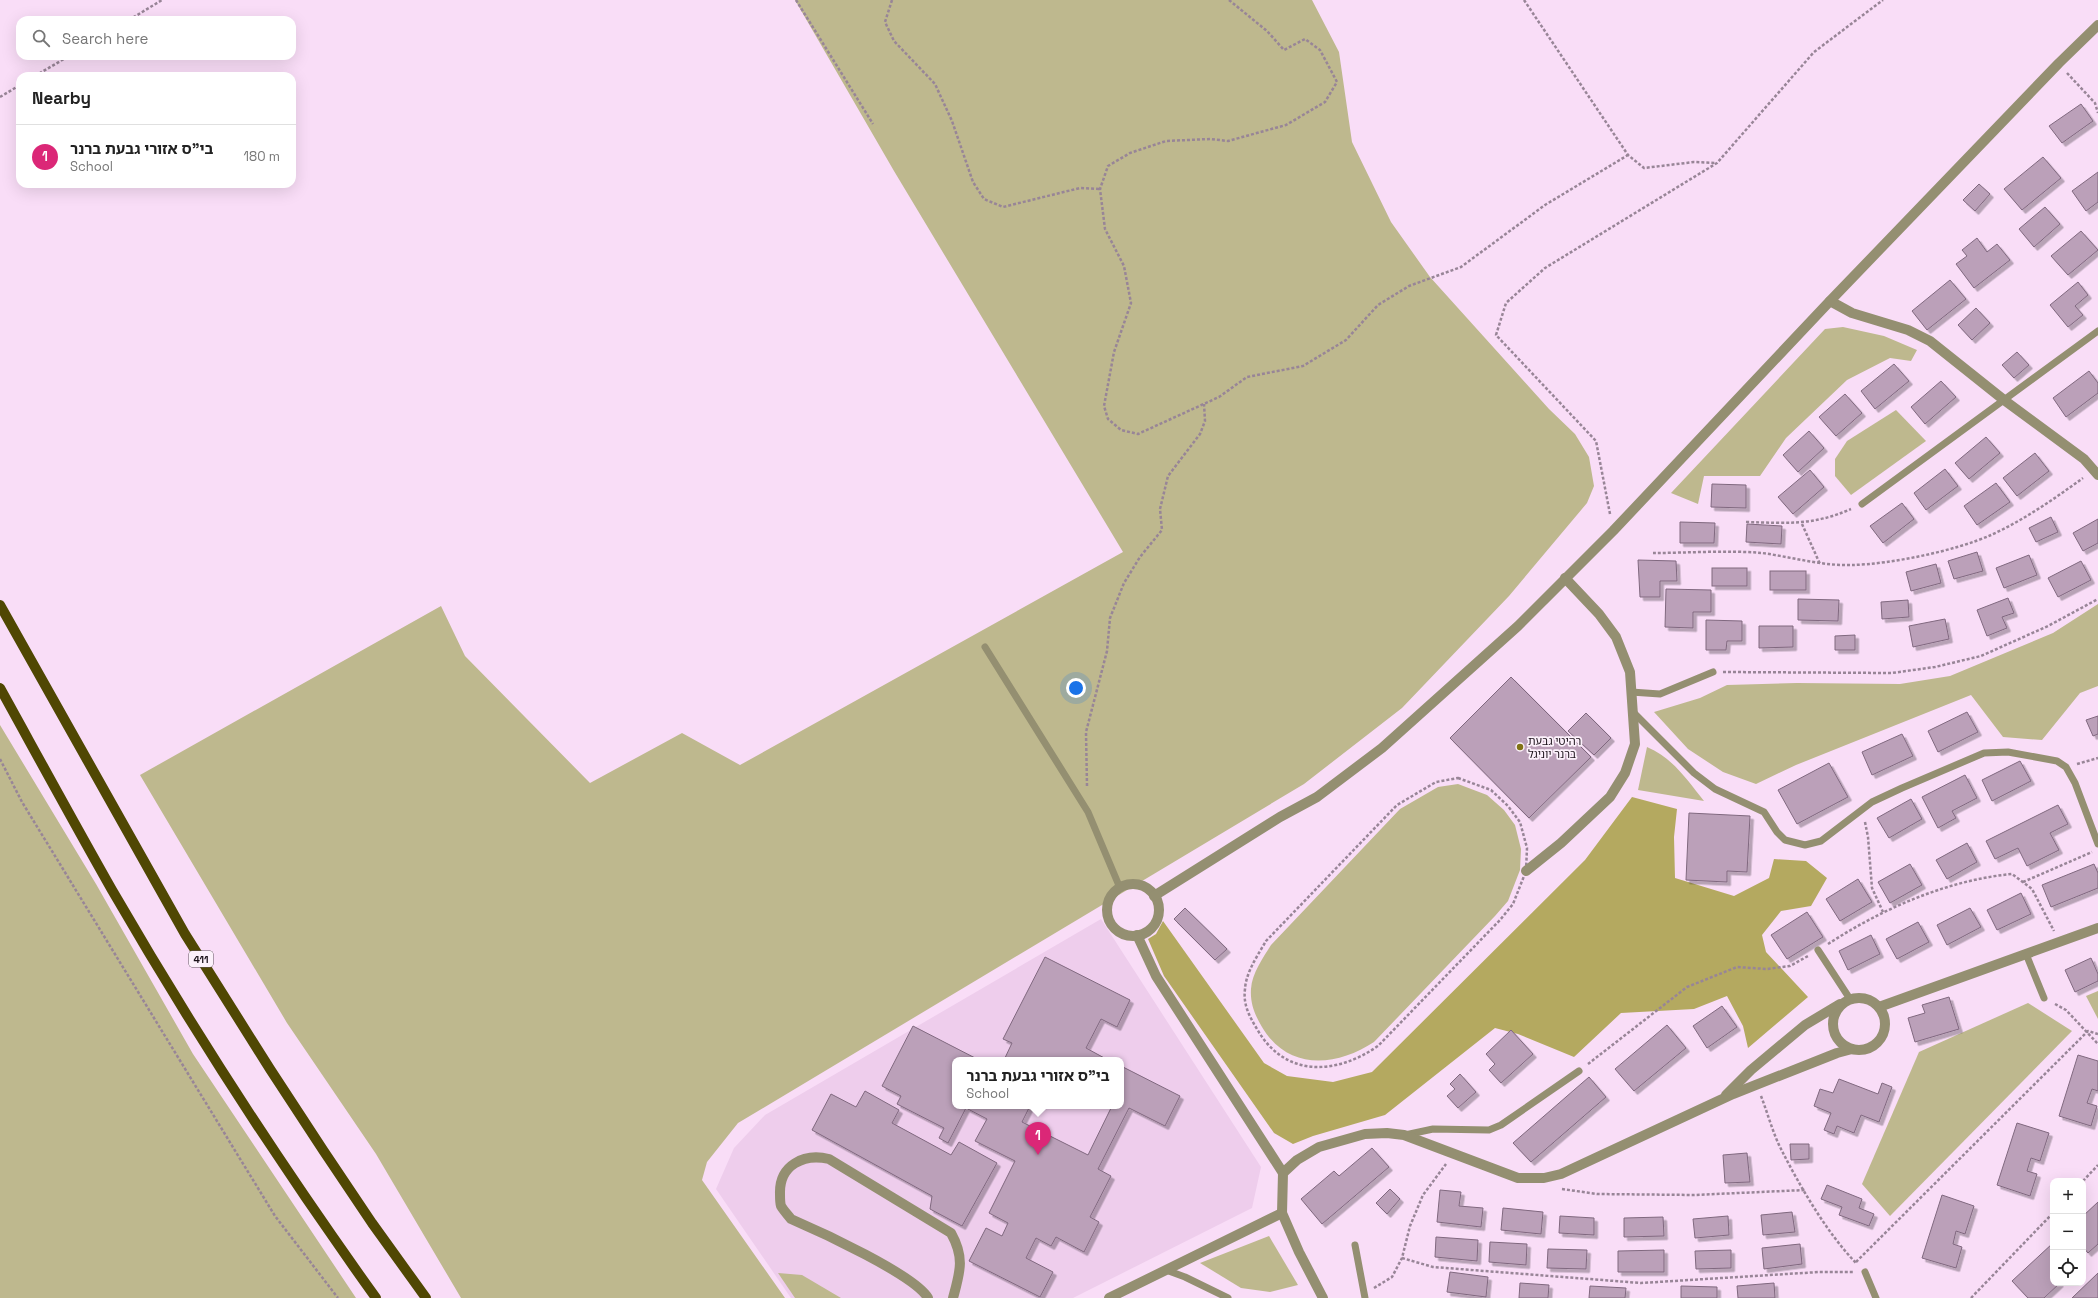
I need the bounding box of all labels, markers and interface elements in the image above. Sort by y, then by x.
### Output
search box [16,16,296,60]
icon: search [30,27,52,49]
text: Search here [62,29,148,48]
text: Nearby [32,87,91,109]
text: בי"ס אזורי גבעת ברנר [70,139,213,158]
text: 1 [42,148,48,165]
text: 180 m [244,148,280,165]
text: School [70,158,113,175]
your location [1066,678,1086,698]
place label: רהיטי גבעת ברנר יוניגל [1528,734,1581,761]
marker: רהיטי גבעת ברנר יוניגל [1515,742,1525,752]
road number: 411 [189,951,213,967]
popup [952,1057,1124,1109]
text: בי"ס אזורי גבעת ברנר [966,1066,1110,1085]
text: School [966,1085,1009,1102]
pin: 1 [1025,1122,1051,1155]
map controls [2050,1178,2086,1286]
button: + [2050,1178,2086,1214]
button: − [2050,1214,2086,1250]
button: locate [2050,1250,2086,1286]

